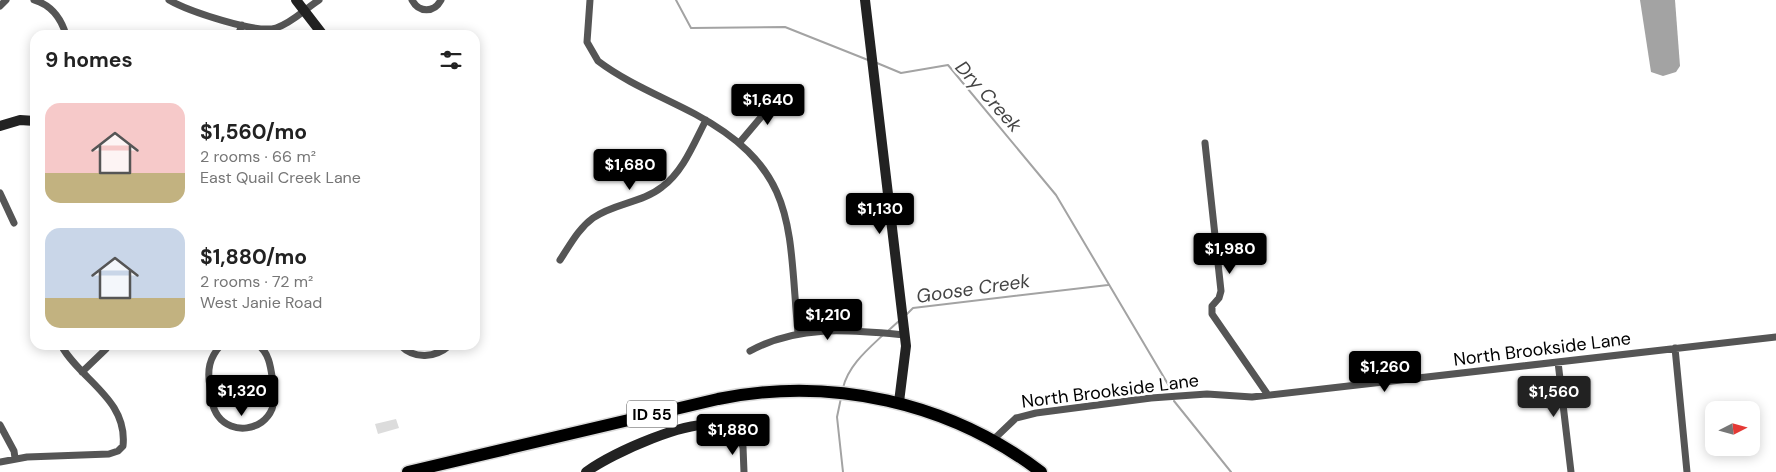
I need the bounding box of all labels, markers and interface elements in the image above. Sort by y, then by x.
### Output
text: 9 homes [45,46,133,74]
icon: filters [437,46,465,74]
water label: Dry Creek [950,55,1028,138]
pin: $1,640 [727,84,809,126]
text: $1,640 [742,89,794,110]
text: $1,560/mo [200,118,307,146]
icon: home [85,123,145,183]
text: 2 rooms · 66 m² [200,146,316,167]
pin: $1,680 [589,148,671,191]
text: $1,680 [605,154,655,175]
text: East Quail Creek Lane [200,167,361,188]
pin: $1,130 [839,192,921,235]
text: $1,130 [857,198,903,219]
pin: $1,980 [1189,232,1271,275]
text: $1,980 [1205,238,1255,259]
text: $1,880/mo [200,243,307,271]
icon: home [85,248,145,308]
water label: Goose Creek [915,268,1032,309]
text: 2 rooms · 72 m² [200,271,313,292]
text: West Janie Road [200,292,322,313]
pin: $1,210 [787,298,869,341]
text: $1,210 [805,304,851,325]
street label: North Brookside Lane [1452,326,1632,372]
pin: $1,260 [1344,350,1426,393]
text: $1,260 [1360,356,1410,377]
street label: North Brookside Lane [1020,368,1200,414]
pin: $1,320 [201,374,283,417]
pin: $1,560 [1513,376,1595,418]
text: $1,320 [217,380,267,401]
text: $1,560 [1529,381,1579,402]
road number: ID 55 [627,400,677,428]
north arrow [1705,401,1760,456]
map controls [1705,401,1760,456]
pin: $1,880 [692,414,774,456]
text: $1,880 [708,419,758,440]

